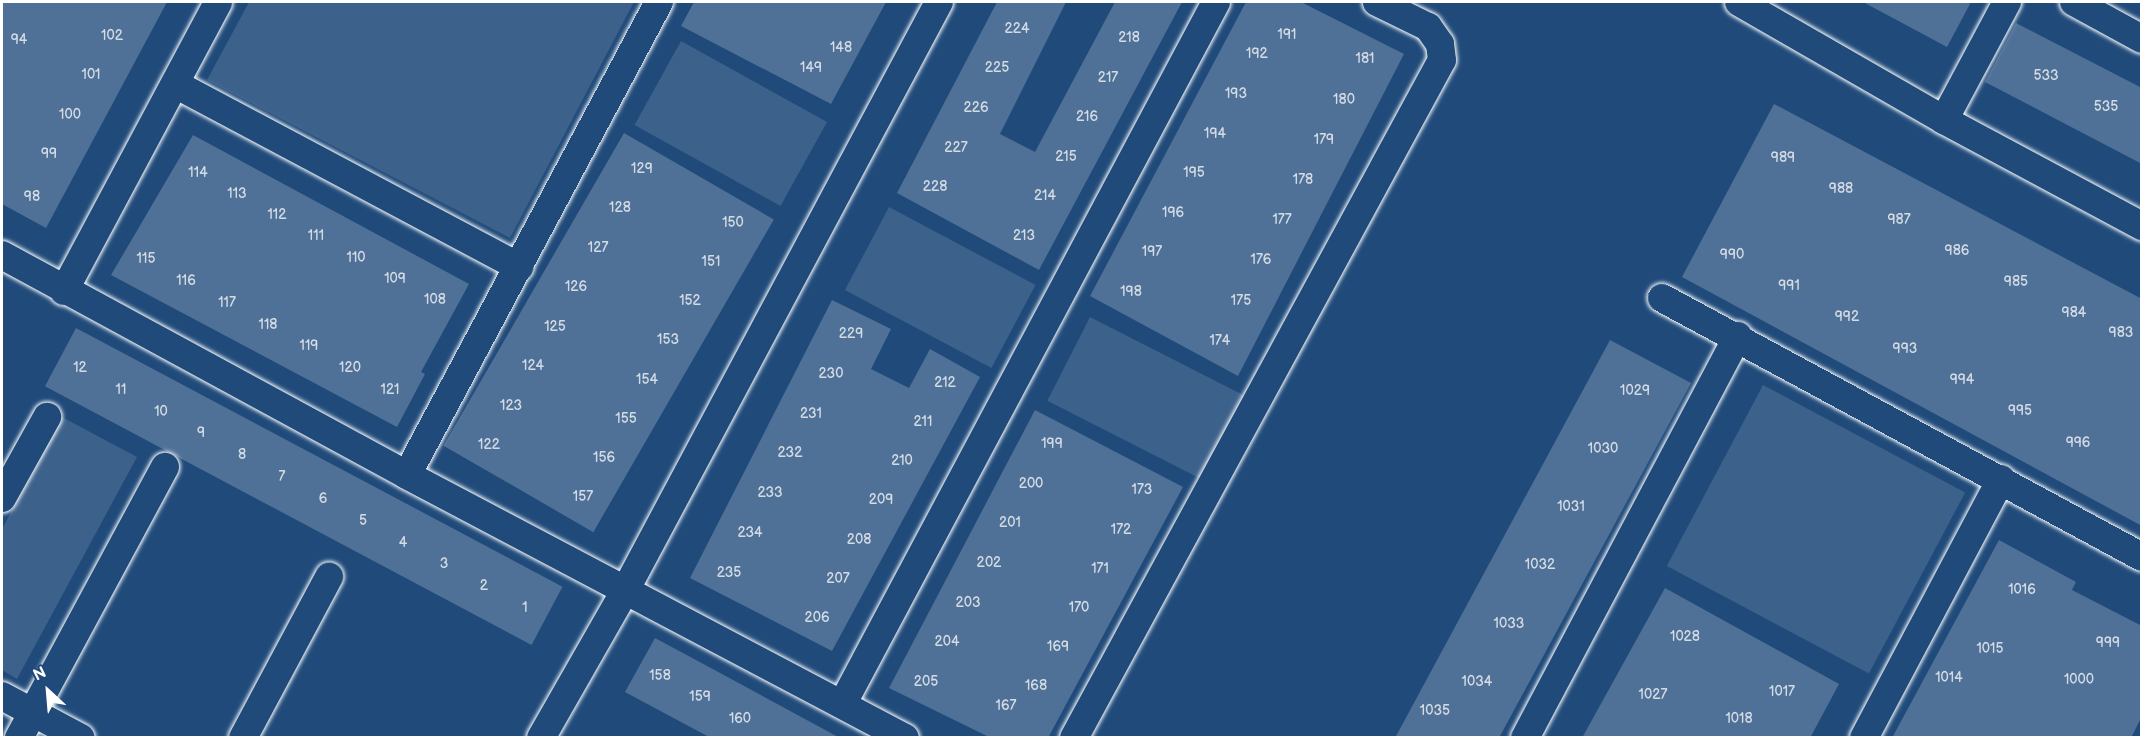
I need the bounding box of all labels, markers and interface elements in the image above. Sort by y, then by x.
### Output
house number: 224 [1005,21,1029,37]
house number: 191 [1278,27,1296,43]
house number: 102 [101,28,123,44]
house number: 218 [1118,30,1140,46]
house number: 94 [11,32,27,48]
house number: 148 [830,40,852,56]
house number: 192 [1246,46,1268,62]
house number: 181 [1356,51,1374,67]
house number: 149 [800,60,822,76]
house number: 225 [985,60,1009,76]
house number: 101 [81,67,101,83]
house number: 533 [2033,68,2059,84]
house number: 217 [1098,70,1118,86]
house number: 193 [1225,86,1247,102]
house number: 180 [1333,92,1355,108]
house number: 535 [2094,99,2118,115]
house number: 226 [963,100,989,116]
house number: 100 [59,107,81,123]
house number: 216 [1076,109,1098,125]
house number: 194 [1204,126,1226,142]
house number: 179 [1314,132,1334,148]
house number: 227 [944,140,968,156]
house number: 99 [41,146,57,162]
house number: 215 [1055,149,1077,165]
house number: 989 [1771,150,1795,166]
house number: 129 [631,161,653,177]
house number: 114 [188,165,208,181]
house number: 195 [1183,165,1205,181]
house number: 178 [1293,172,1313,188]
house number: 228 [923,179,947,195]
house number: 988 [1829,181,1853,197]
house number: 113 [227,186,247,202]
house number: 214 [1034,188,1056,204]
house number: 98 [24,189,40,205]
house number: 128 [609,200,631,216]
house number: 196 [1162,205,1184,221]
house number: 112 [267,207,287,223]
house number: 177 [1272,212,1292,228]
house number: 987 [1887,212,1911,228]
house number: 150 [722,215,744,231]
house number: 111 [308,228,324,244]
house number: 213 [1013,228,1035,244]
house number: 127 [588,240,608,256]
house number: 986 [1945,243,1969,259]
house number: 197 [1142,244,1162,260]
house number: 990 [1720,247,1744,263]
house number: 110 [346,250,366,266]
house number: 115 [137,251,155,267]
house number: 176 [1251,252,1271,268]
house number: 151 [702,254,720,270]
house number: 109 [384,271,406,287]
house number: 116 [176,273,196,289]
house number: 985 [2004,274,2028,290]
house number: 991 [1778,278,1800,294]
house number: 126 [565,279,587,295]
house number: 198 [1120,284,1142,300]
house number: 108 [424,292,446,308]
house number: 152 [679,293,701,309]
house number: 175 [1231,293,1251,309]
house number: 117 [218,295,236,311]
house number: 984 [2062,305,2086,321]
house number: 992 [1835,309,1859,325]
house number: 118 [259,317,277,333]
house number: 125 [544,319,566,335]
house number: 983 [2109,325,2133,341]
house number: 229 [839,326,863,342]
house number: 153 [657,332,679,348]
house number: 174 [1210,333,1230,349]
house number: 119 [300,338,318,354]
house number: 993 [1893,341,1917,357]
house number: 124 [522,358,544,374]
house number: 12 [73,360,87,376]
house number: 120 [339,360,361,376]
house number: 230 [819,366,843,382]
house number: 154 [636,372,658,388]
house number: 994 [1950,372,1974,388]
house number: 212 [934,375,956,391]
house number: 11 [116,382,126,398]
house number: 121 [381,382,399,398]
house number: 1029 [1620,383,1650,399]
house number: 123 [500,398,522,414]
house number: 995 [2008,403,2032,419]
house number: 10 [154,404,168,420]
house number: 231 [800,406,822,422]
house number: 155 [615,411,637,427]
house number: 211 [914,414,932,430]
house number: 9 [197,425,205,441]
house number: 996 [2066,435,2090,451]
house number: 199 [1041,436,1063,452]
house number: 122 [478,437,500,453]
house number: 1030 [1588,441,1618,457]
house number: 232 [778,445,802,461]
house number: 8 [238,447,246,463]
house number: 156 [593,450,615,466]
house number: 210 [891,453,913,469]
house number: 7 [279,469,285,485]
house number: 200 [1019,476,1043,492]
house number: 173 [1132,482,1152,498]
house number: 233 [757,485,783,501]
house number: 157 [573,489,593,505]
house number: 6 [319,491,327,507]
house number: 209 [869,492,893,508]
house number: 1031 [1557,499,1585,515]
house number: 5 [359,513,367,529]
house number: 201 [999,515,1021,531]
house number: 172 [1111,522,1131,538]
house number: 234 [737,525,763,541]
house number: 208 [847,532,871,548]
house number: 4 [399,535,407,551]
house number: 202 [977,555,1001,571]
house number: 3 [440,556,448,572]
house number: 1032 [1525,557,1555,573]
house number: 171 [1091,561,1109,577]
house number: 235 [717,565,741,581]
house number: 207 [826,571,850,587]
house number: 2 [480,578,488,594]
house number: 1016 [2008,582,2036,598]
house number: 203 [955,595,981,611]
house number: 1 [522,600,528,616]
house number: 170 [1069,600,1089,616]
house number: 206 [804,610,830,626]
house number: 1033 [1494,616,1524,632]
house number: 1028 [1670,629,1700,645]
house number: 204 [934,634,960,650]
house number: 999 [2096,635,2120,651]
house number: 169 [1047,639,1069,655]
house number: 1015 [1976,641,2004,657]
north arrow [18,661,78,721]
text: N [30,663,49,686]
house number: 158 [649,668,671,684]
house number: 1014 [1935,670,1963,686]
house number: 1000 [2064,672,2094,688]
house number: 205 [914,674,938,690]
house number: 1034 [1462,674,1492,690]
house number: 168 [1025,678,1047,694]
house number: 1017 [1769,684,1795,700]
house number: 1027 [1639,687,1667,703]
house number: 159 [689,689,711,705]
house number: 167 [996,698,1016,714]
house number: 1035 [1420,703,1450,719]
house number: 160 [729,711,751,727]
house number: 1018 [1725,711,1753,727]

